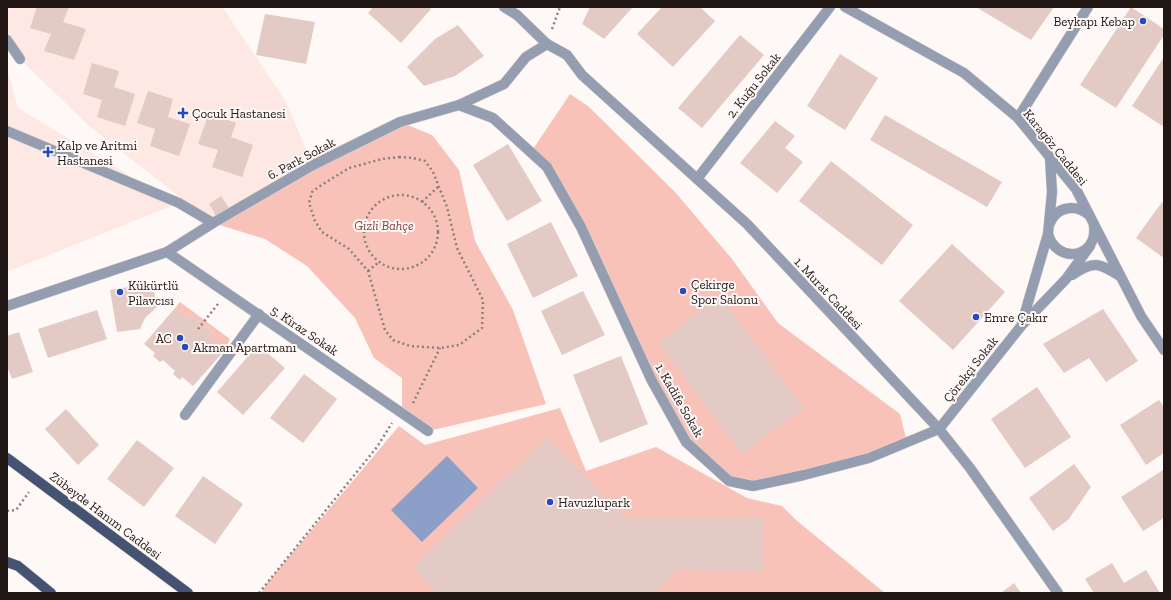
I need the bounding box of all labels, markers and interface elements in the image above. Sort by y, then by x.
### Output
place label: Beykapı Kebap [1053,14,1135,29]
marker: Beykapı Kebap [1138,16,1148,26]
street label: 2. Kuğu Sokak [723,50,784,121]
place label: Çocuk Hastanesi [192,106,286,121]
street label: Karagöz Caddesi [1020,106,1091,189]
marker: Çocuk Hastanesi [177,107,189,119]
street label: 6. Park Sokak [265,134,338,183]
place label: Kalp ve Aritmi Hastanesi [57,138,138,168]
marker: Kalp ve Aritmi Hastanesi [42,146,54,158]
park label: Gizli Bahçe [354,218,414,233]
street label: 1. Murat Caddesi [791,254,866,333]
place label: Çekirge Spor Salonu [691,277,759,307]
place label: Kükürtlü Pilavcısı [128,278,179,308]
marker: Çekirge Spor Salonu [678,286,688,296]
marker: Kükürtlü Pilavcısı [115,287,125,297]
street label: 5. Kiraz Sokak [268,302,342,359]
place label: Emre Çakır [984,310,1048,325]
marker: Emre Çakır [971,312,981,322]
place label: AC [156,331,172,346]
marker: AC [175,333,185,343]
street label: Çörekçi Sokak [940,333,1001,405]
place label: Akman Apartmanı [193,340,297,355]
marker: Akman Apartmanı [180,342,190,352]
street label: 1. Kadife Sokak [652,361,707,440]
street label: Zübeyde Hanım Caddesi [47,469,165,562]
place label: Havuzlupark [558,495,630,510]
marker: Havuzlupark [545,497,555,507]

